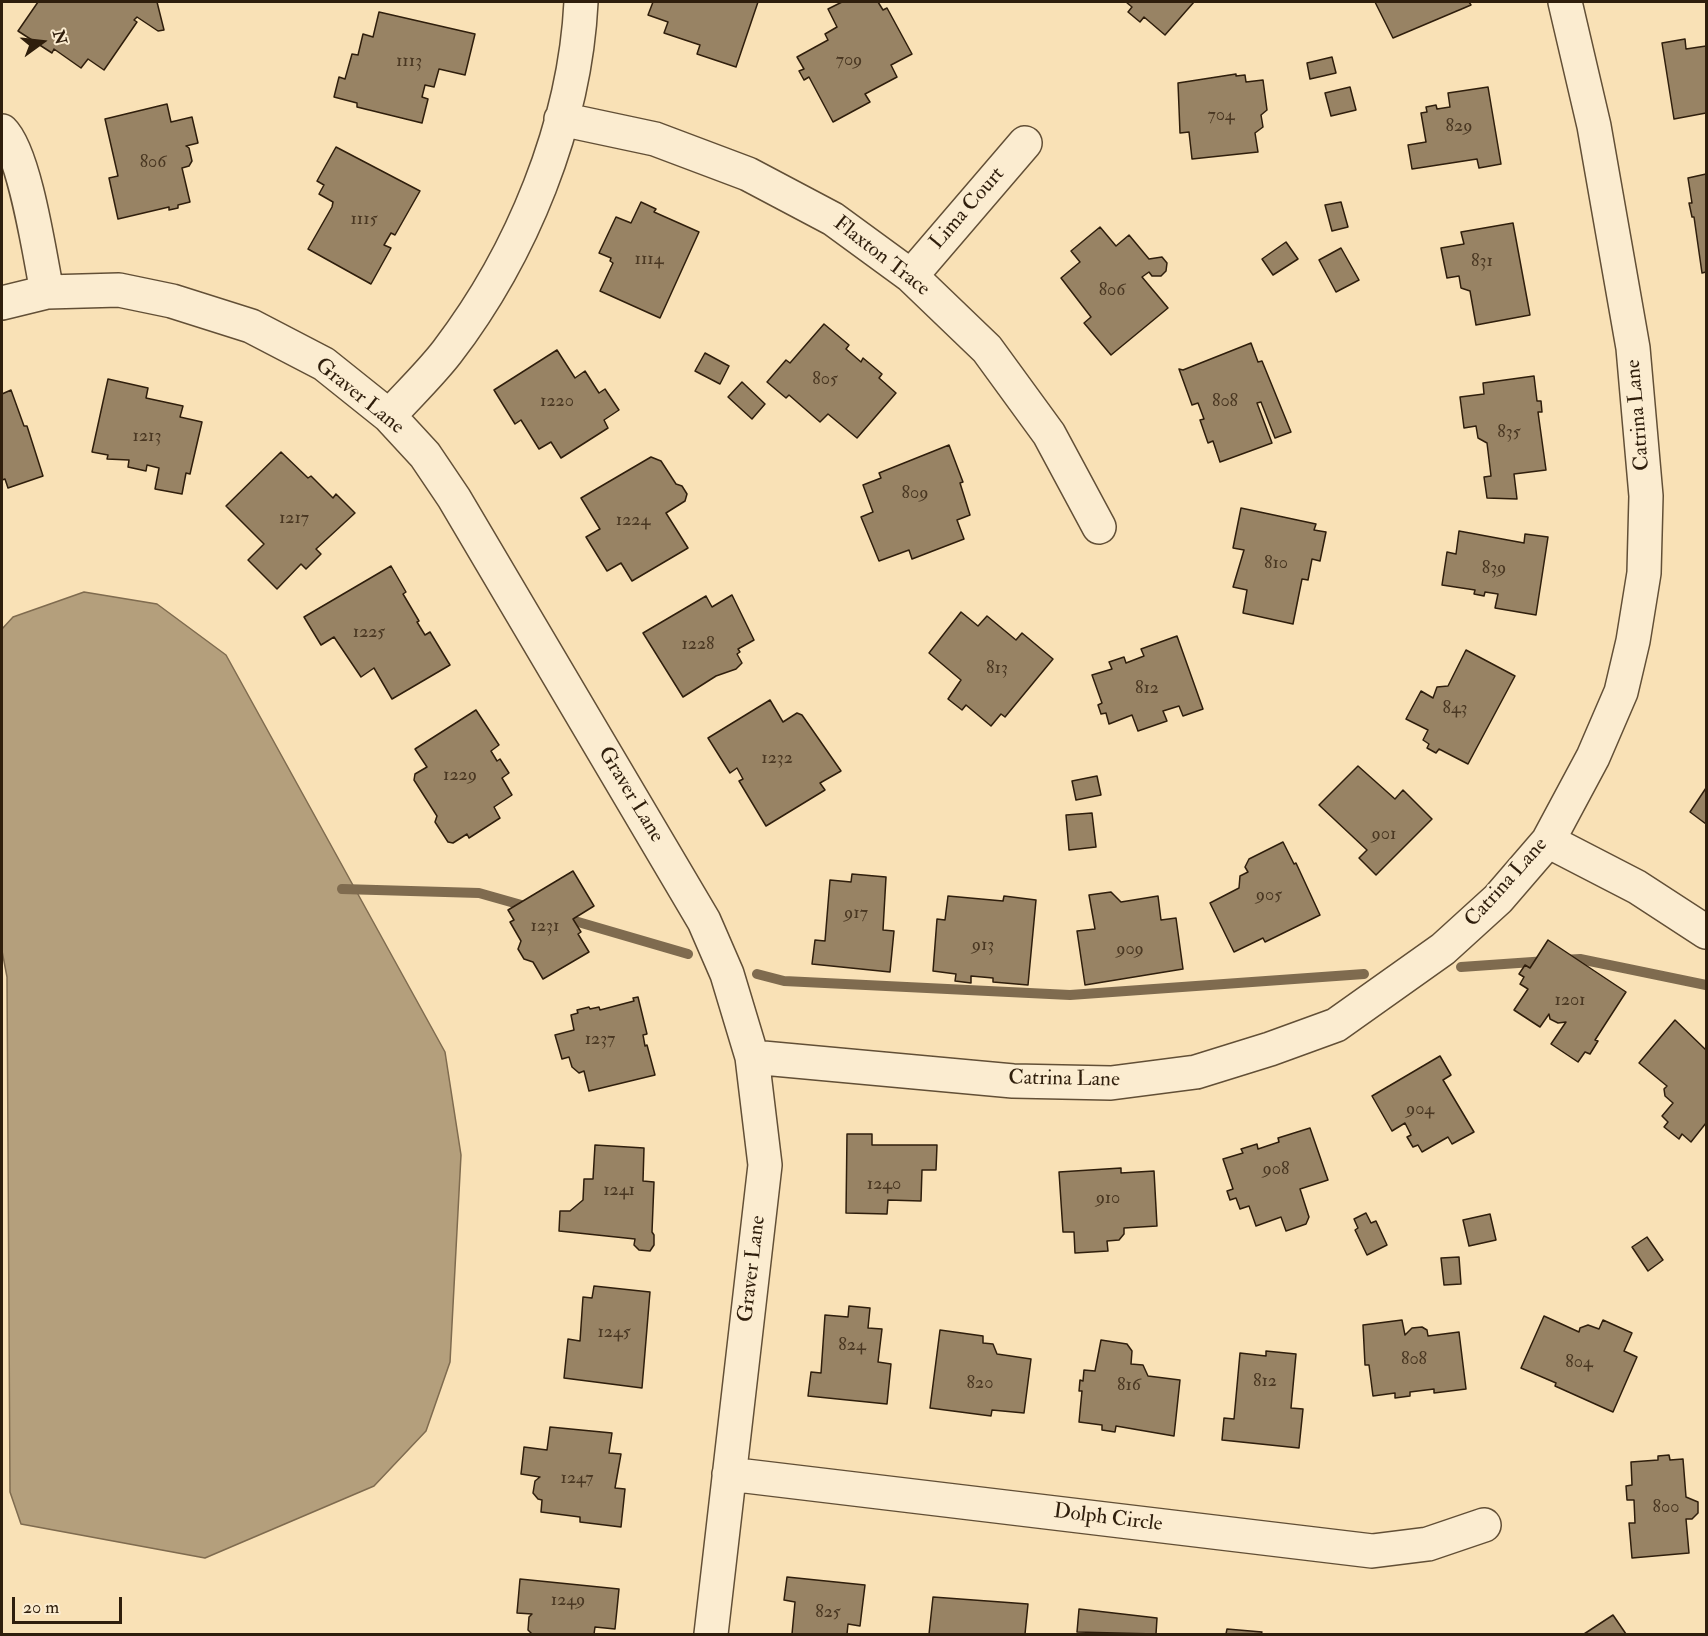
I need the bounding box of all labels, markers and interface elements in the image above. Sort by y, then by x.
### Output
north arrow [12,12,72,72]
text: N [48,28,71,47]
house number: 709 [836,50,862,72]
house number: 1113 [396,51,422,73]
house number: 704 [1207,105,1235,127]
house number: 829 [1446,116,1472,138]
house number: 806 [140,152,166,174]
street label: Lima Court [925,163,1011,255]
house number: 1115 [350,209,378,231]
street label: Flaxton Trace [828,211,934,303]
house number: 1114 [635,249,663,271]
house number: 831 [1471,251,1493,273]
house number: 806 [1099,280,1125,302]
street label: Graver Lane [309,354,409,440]
street label: Catrina Lane [1622,358,1656,472]
house number: 805 [812,369,838,391]
house number: 1220 [540,391,574,413]
house number: 808 [1212,391,1238,413]
house number: 835 [1497,422,1521,444]
house number: 1213 [133,426,161,448]
house number: 809 [902,483,928,505]
house number: 1217 [279,508,309,530]
house number: 1224 [616,510,650,532]
house number: 810 [1264,553,1288,575]
house number: 839 [1482,558,1506,580]
house number: 1225 [353,622,385,644]
house number: 1228 [681,634,715,656]
house number: 813 [986,658,1008,680]
house number: 812 [1135,678,1159,700]
house number: 843 [1442,698,1468,720]
street label: Graver Lane [592,743,668,847]
house number: 1232 [761,748,793,770]
house number: 1229 [443,765,477,787]
house number: 901 [1372,824,1396,846]
street label: Catrina Lane [1460,833,1554,933]
house number: 905 [1256,885,1282,907]
house number: 917 [844,903,868,925]
house number: 1231 [531,916,559,938]
house number: 913 [972,935,994,957]
house number: 909 [1116,939,1144,961]
house number: 1201 [1554,990,1586,1012]
house number: 1237 [585,1029,615,1051]
street label: Catrina Lane [1008,1066,1120,1094]
house number: 904 [1406,1099,1434,1121]
house number: 908 [1263,1159,1289,1181]
house number: 1240 [867,1174,901,1196]
house number: 1241 [603,1180,635,1202]
house number: 910 [1096,1188,1120,1210]
street label: Graver Lane [734,1214,772,1324]
house number: 1245 [597,1322,631,1344]
house number: 824 [838,1335,866,1357]
house number: 808 [1401,1349,1427,1371]
house number: 804 [1565,1352,1593,1374]
house number: 812 [1253,1371,1277,1393]
house number: 820 [967,1373,993,1395]
house number: 816 [1117,1375,1141,1397]
house number: 1247 [560,1468,594,1490]
house number: 800 [1653,1497,1679,1519]
street label: Dolph Circle [1052,1500,1164,1538]
scale bar [15,1585,124,1623]
house number: 1249 [551,1590,585,1612]
text: 20 m [23,1596,59,1619]
house number: 825 [815,1602,841,1624]

